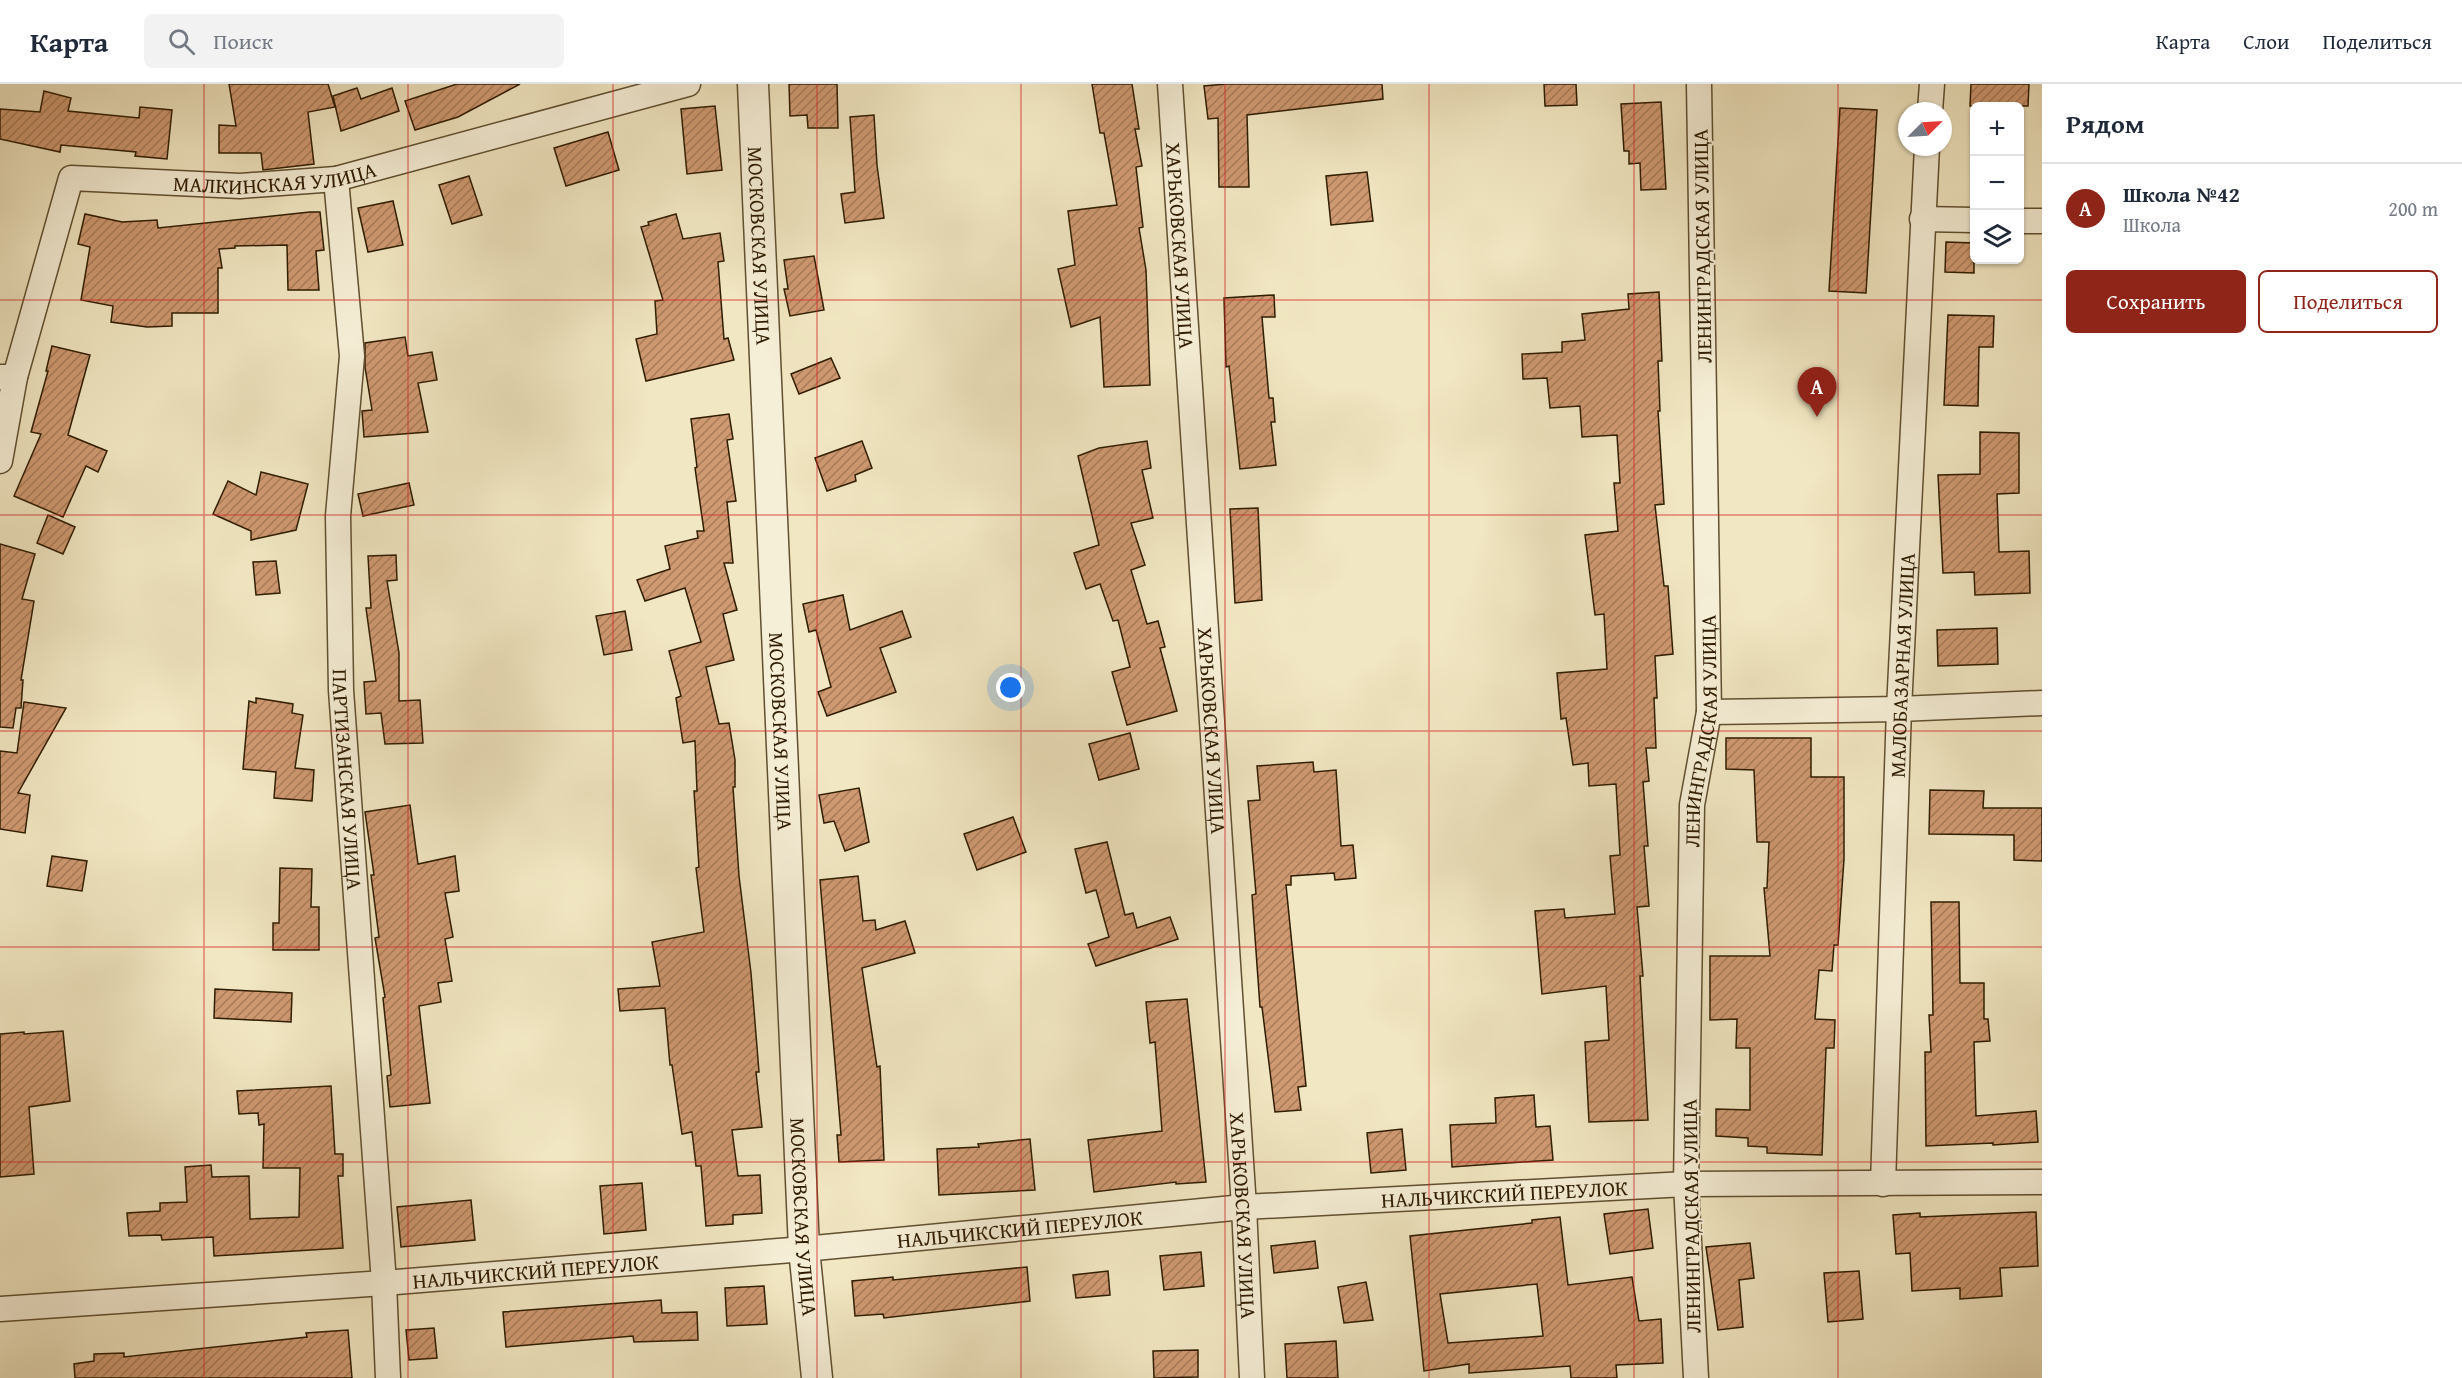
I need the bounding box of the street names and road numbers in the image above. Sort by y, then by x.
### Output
street label: ЛЕНИНГРАДСКАЯ УЛИЦА [1684,128,1720,363]
street label: ХАРЬКОВСКАЯ УЛИЦА [1158,141,1203,350]
street label: МОСКОВСКАЯ УЛИЦА [740,146,780,346]
street label: МАЛКИНСКАЯ УЛИЦА [172,153,380,202]
street label: МАЛОБАЗАРНАЯ УЛИЦА [1881,552,1922,778]
street label: ЛЕНИНГРАДСКАЯ УЛИЦА [1676,614,1724,848]
street label: ХАРЬКОВСКАЯ УЛИЦА [1190,626,1235,835]
street label: МОСКОВСКАЯ УЛИЦА [762,631,801,832]
street label: ПАРТИЗАНСКАЯ УЛИЦА [325,669,371,891]
street label: ЛЕНИНГРАДСКАЯ УЛИЦА [1673,1098,1709,1333]
street label: ХАРЬКОВСКАЯ УЛИЦА [1222,1111,1265,1320]
street label: МОСКОВСКАЯ УЛИЦА [783,1117,826,1318]
street label: НАЛЬЧИКСКИЙ ПЕРЕУЛОК [1380,1172,1629,1215]
street label: НАЛЬЧИКСКИЙ ПЕРЕУЛОК [895,1201,1144,1256]
street label: НАЛЬЧИКСКИЙ ПЕРЕУЛОК [411,1245,660,1296]

